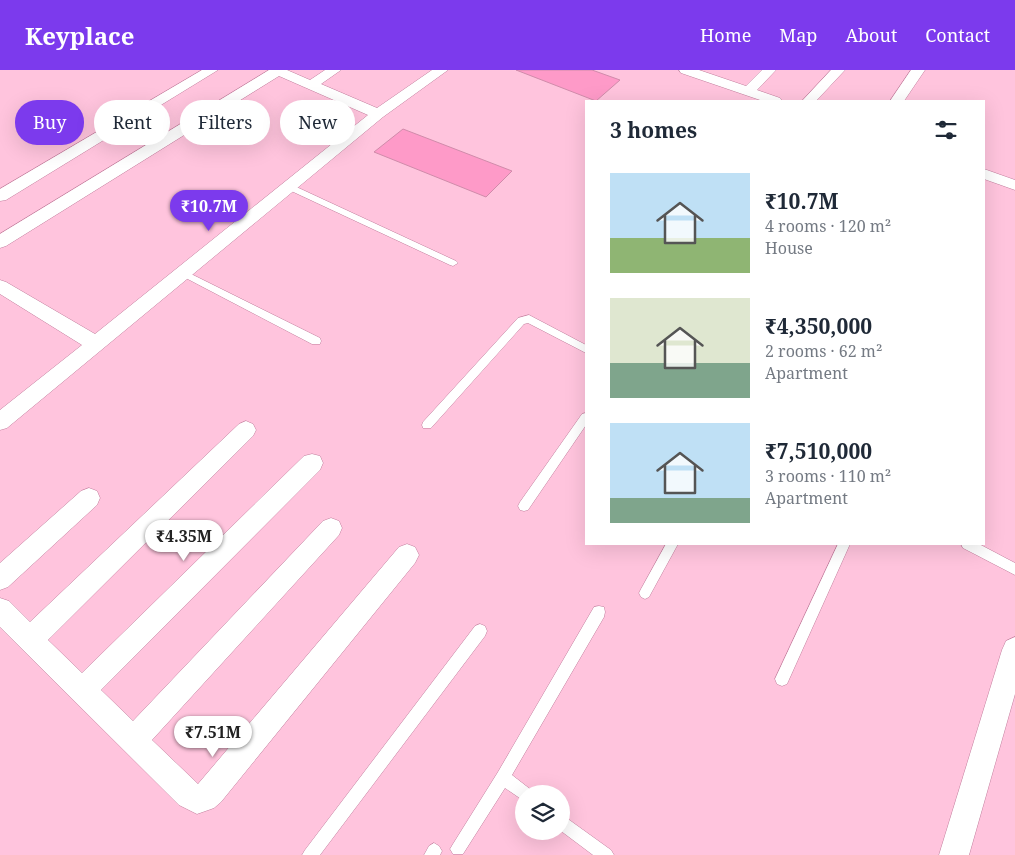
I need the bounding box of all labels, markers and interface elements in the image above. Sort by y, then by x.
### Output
text: Keyplace [25,19,134,52]
text: Home [700,23,751,47]
text: Map [779,23,817,47]
text: About [845,23,897,47]
text: Contact [925,23,990,47]
chip: Buy [15,100,84,145]
chip: Rent [94,100,170,145]
chip: Filters [180,100,270,145]
chip: New [280,100,355,145]
text: 3 homes [610,116,697,144]
icon: filters [932,116,960,144]
text: ₹10.7M [765,187,839,215]
pin: ₹10.7M [168,190,250,232]
icon: home [650,193,710,253]
text: ₹10.7M [181,195,237,217]
text: 4 rooms · 120 m² [765,215,891,237]
text: House [765,237,813,259]
text: ₹4,350,000 [765,312,872,340]
icon: home [650,318,710,378]
text: 2 rooms · 62 m² [765,340,882,362]
text: Apartment [765,362,848,384]
text: ₹7,510,000 [765,437,872,465]
icon: home [650,443,710,503]
text: 3 rooms · 110 m² [765,465,891,487]
text: Apartment [765,487,848,509]
pin: ₹4.35M [143,520,225,562]
text: ₹4.35M [156,525,212,547]
pin: ₹7.51M [172,716,254,758]
text: ₹7.51M [185,721,241,743]
map controls [515,785,570,840]
button: layers [515,785,570,840]

